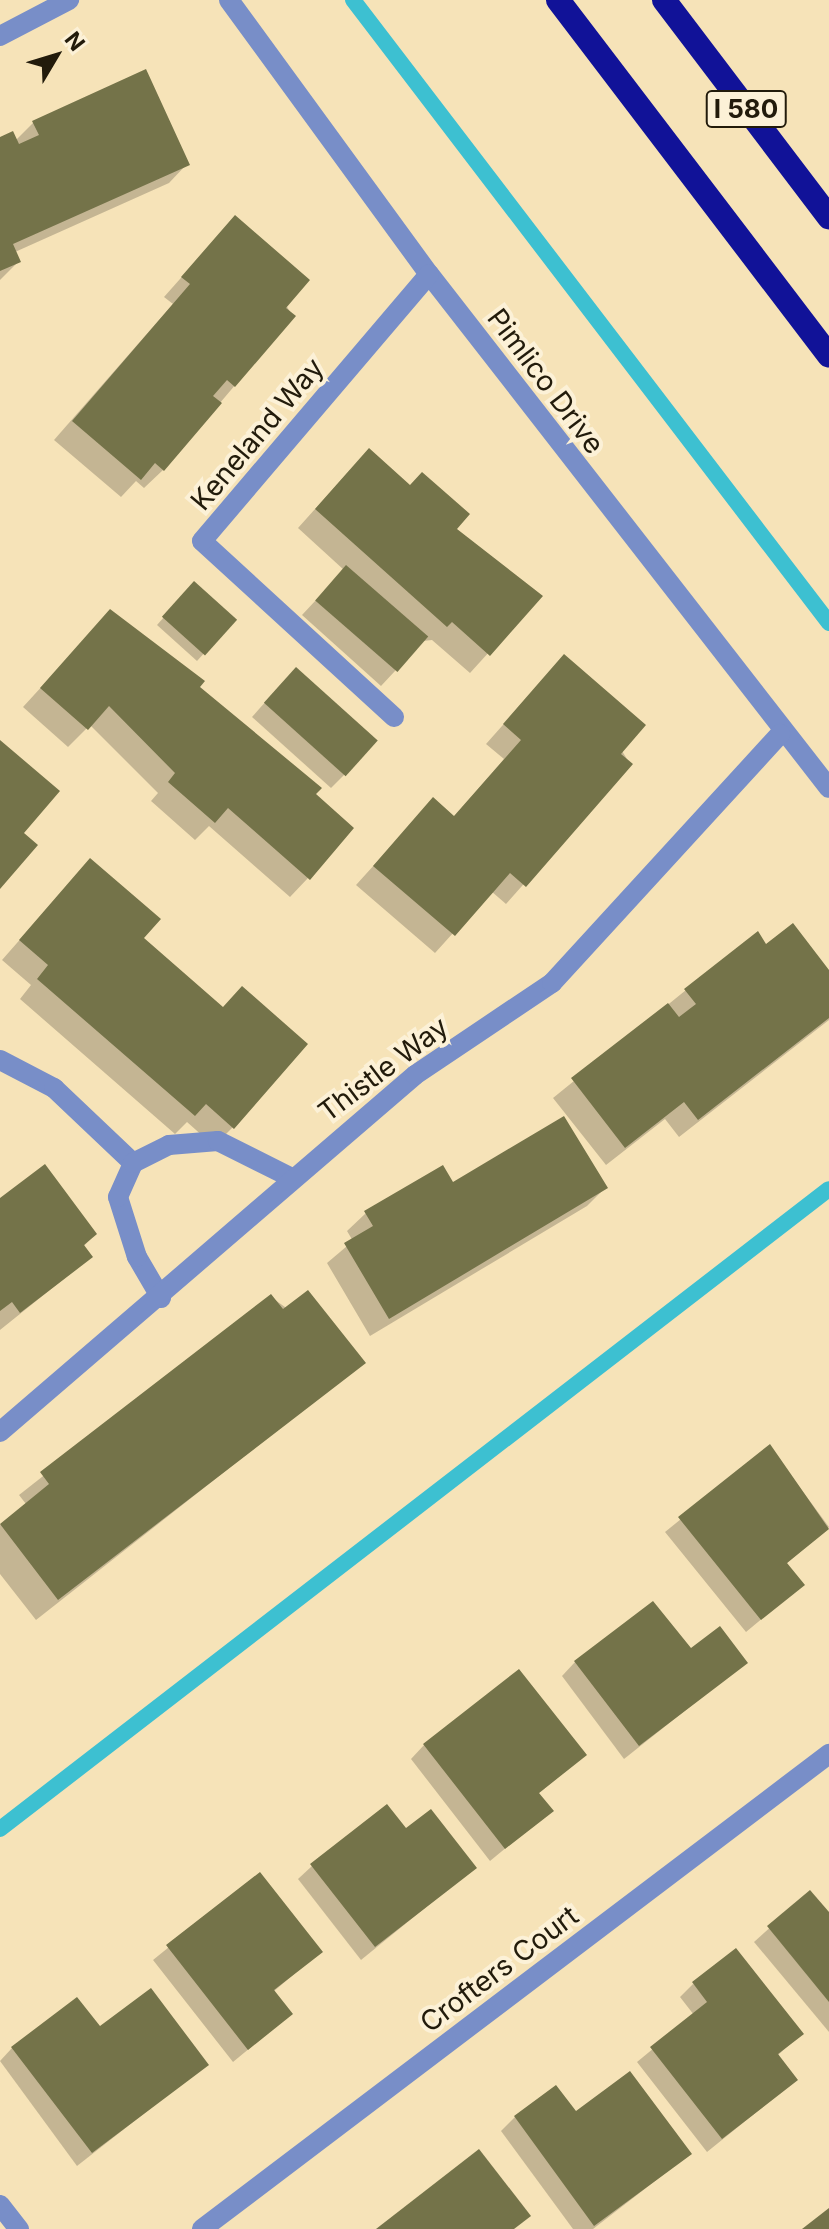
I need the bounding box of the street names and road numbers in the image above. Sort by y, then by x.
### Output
road number: I 580 [704,87,788,131]
street label: Pimlico Drive [481,302,611,460]
street label: Keneland Way [184,351,330,517]
street label: Thistle Way [312,1009,454,1129]
street label: Crofters Court [413,1899,585,2039]

